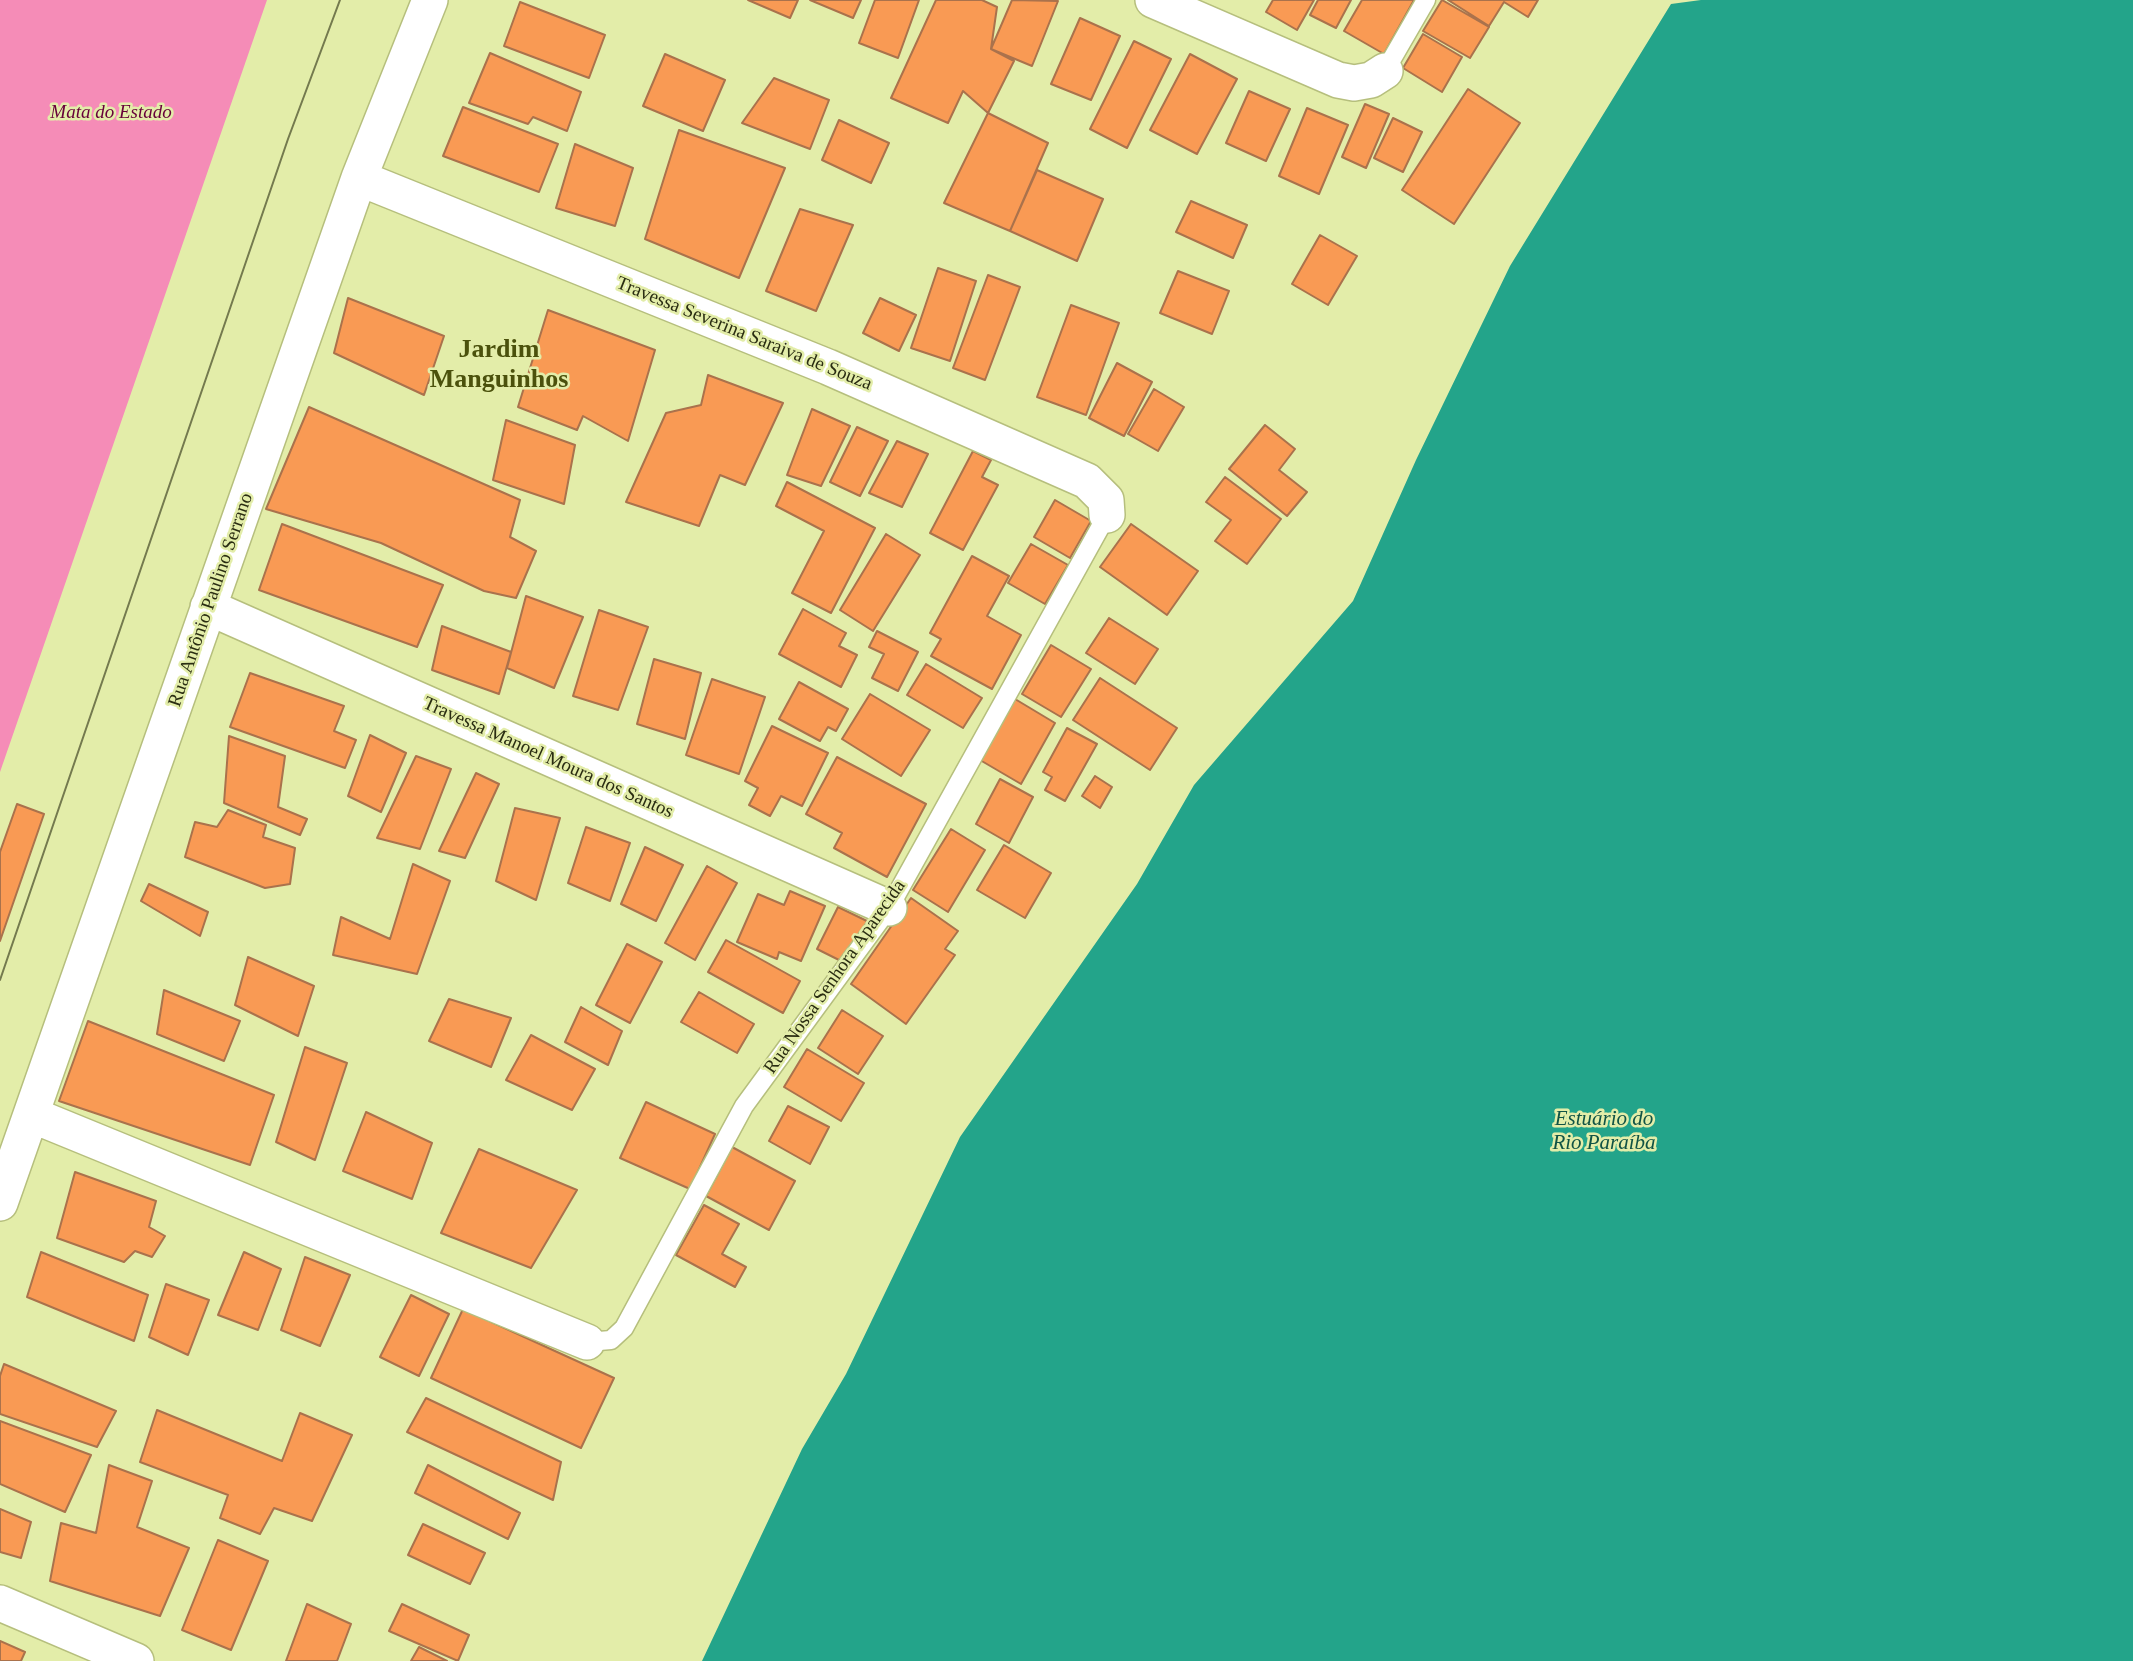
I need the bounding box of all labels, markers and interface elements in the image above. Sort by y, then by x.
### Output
park label: Mata do Estado [50,102,172,124]
street label: Travessa Severina Saraiva de Souza [613,272,875,396]
district label: Jardim Manguinhos [430,334,568,396]
street label: Rua Antônio Paulino Serrano [164,490,258,710]
street label: Travessa Manoel Moura dos Santos [419,692,677,824]
street label: Rua Nossa Senhora Aparecida [759,876,911,1078]
water label: Estuário do Rio Paraíba [1552,1106,1656,1156]

